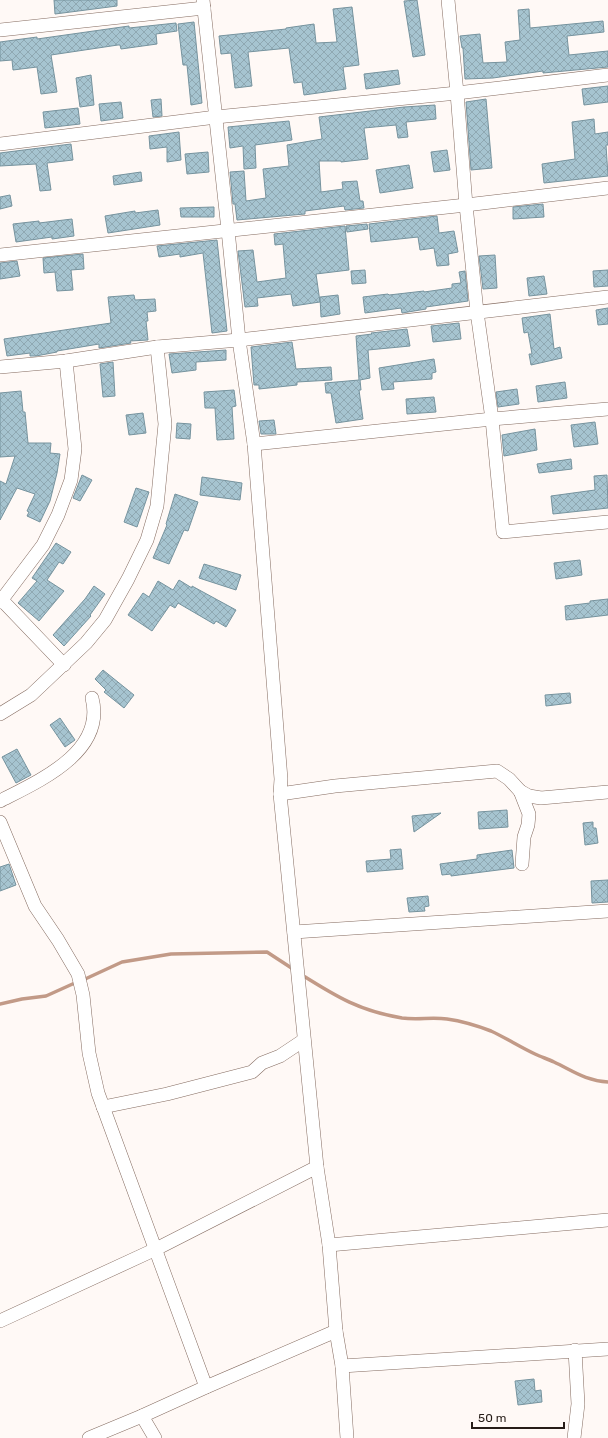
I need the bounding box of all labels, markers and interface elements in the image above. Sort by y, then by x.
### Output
scale bar [472,1404,564,1430]
text: 50 m [478,1411,506,1425]

